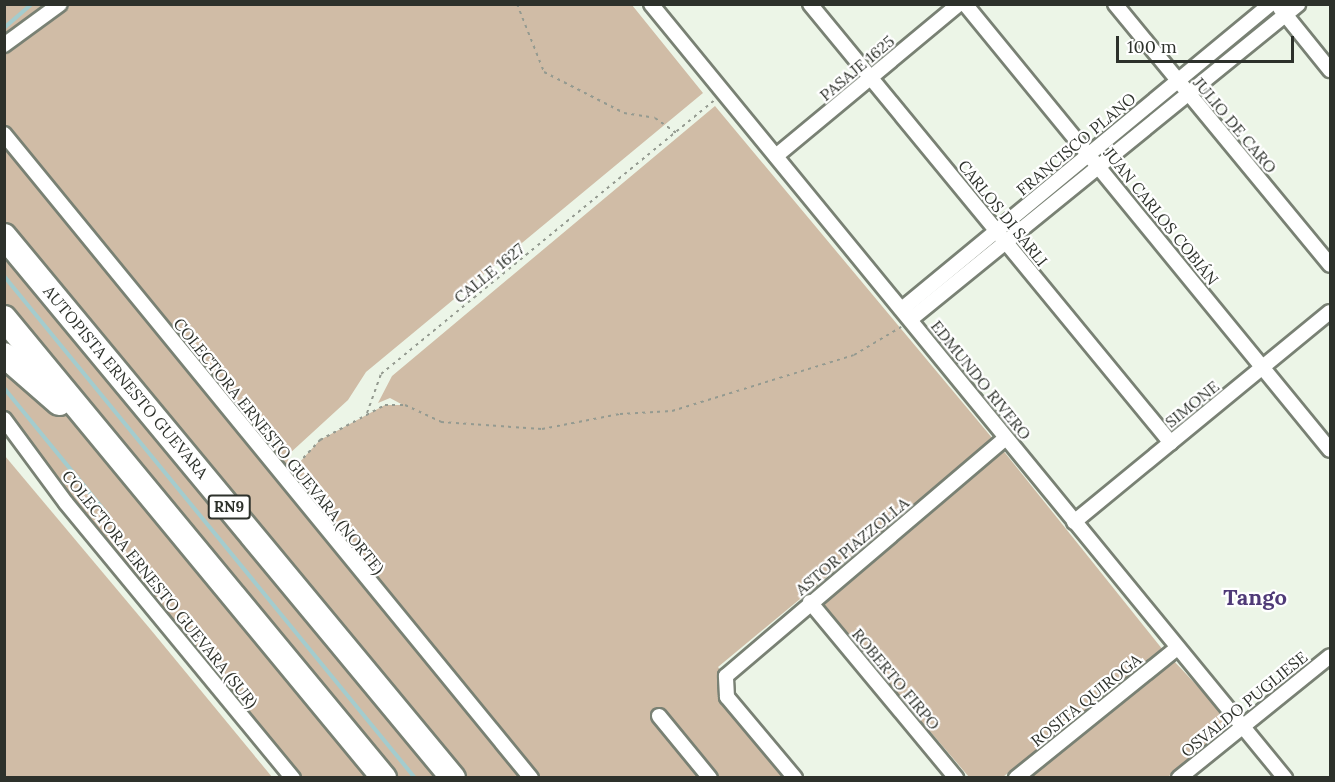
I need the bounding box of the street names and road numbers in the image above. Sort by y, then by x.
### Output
street label: PASAJE 1625 [816,31,898,105]
street label: JULIO DE CARO [1189,73,1281,177]
street label: FRANCISCO PLANO [1013,89,1139,199]
street label: JUAN CARLOS COBIÁN [1100,143,1222,289]
street label: CARLOS DI SARLI [954,156,1052,270]
street label: CALLE 1627 [450,239,528,307]
street label: AUTOPISTA ERNESTO GUEVARA [40,282,212,482]
street label: COLECTORA ERNESTO GUEVARA (NORTE) [170,314,388,578]
street label: EDMUNDO RIVERO [927,316,1035,444]
street label: SIMONE [1161,376,1223,432]
street label: COLECTORA ERNESTO GUEVARA (SUR) [58,466,262,712]
street label: ASTOR PIAZZOLLA [791,493,913,599]
road number: RN9 [206,495,252,519]
street label: ROBERTO FIRPO [848,625,944,733]
street label: OSVALDO PUGLIESE [1177,647,1311,761]
street label: ROSITA QUIROGA [1027,650,1145,750]

